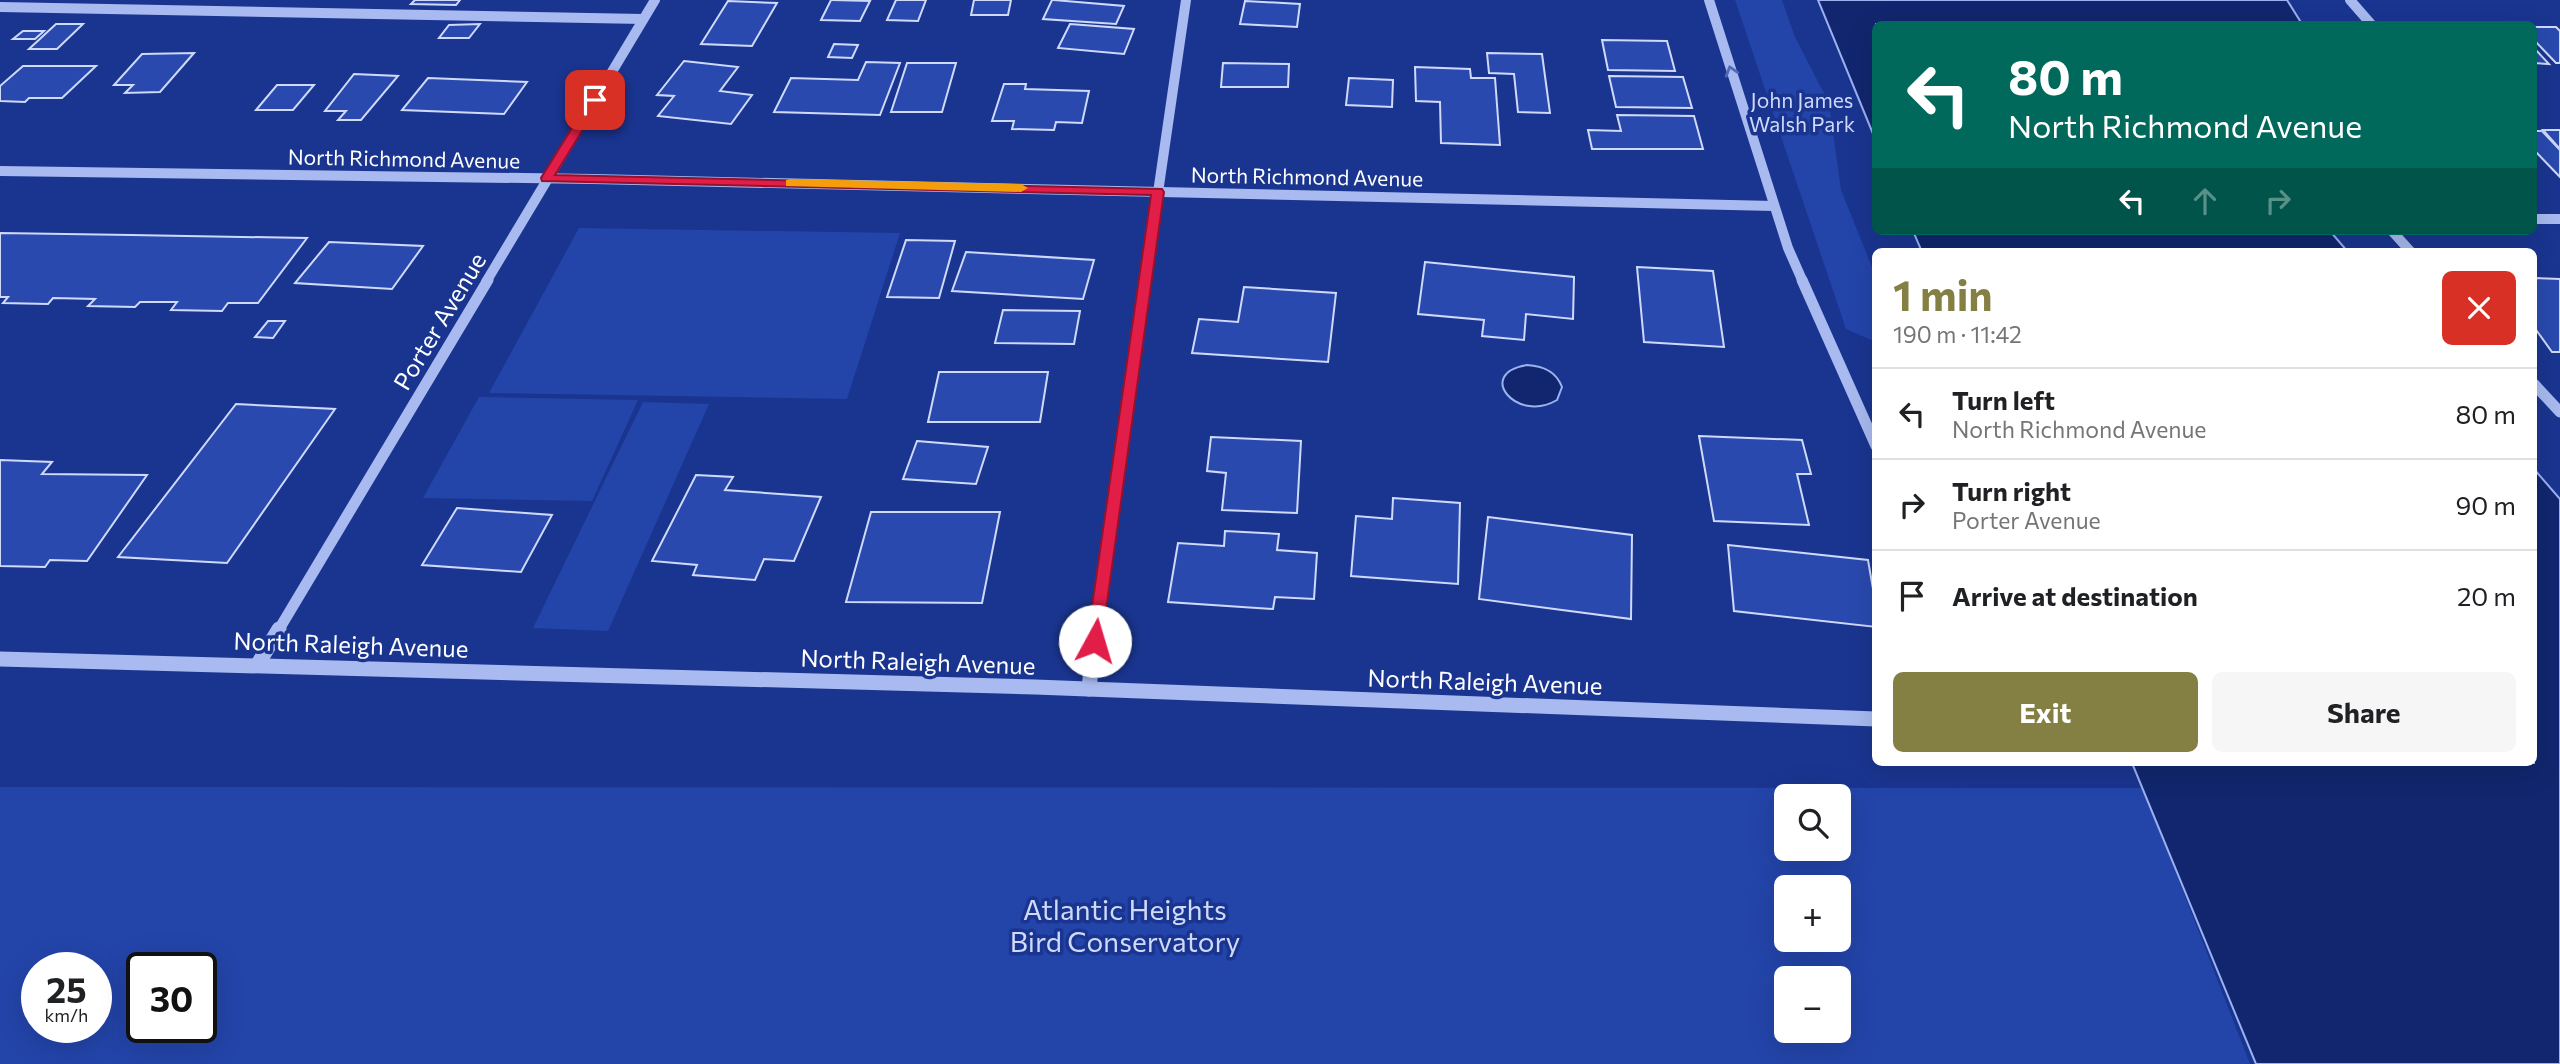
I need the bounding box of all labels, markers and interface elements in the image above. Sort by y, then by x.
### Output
text: 80 m [2008,45,2123,105]
icon: left [1893,49,1984,140]
one-way arrow [1725,65,1740,77]
pin [565,70,625,130]
icon: arrive [576,81,614,119]
park label: John James Walsh Park [1749,87,1855,136]
text: North Richmond Avenue [2008,105,2362,145]
street label: North Richmond Avenue [288,143,520,173]
street label: North Richmond Avenue [1191,161,1423,191]
icon: left [2113,182,2151,220]
icon: ahead [2186,182,2224,220]
icon: right [2259,182,2297,220]
street label: Porter Avenue [387,247,491,395]
text: 1 min [1893,268,1993,320]
button: close [2442,271,2516,345]
text: 190 m · 11:42 [1893,320,2022,348]
text: Turn left [1952,384,2055,415]
icon: left [1893,395,1931,433]
text: 80 m [2456,398,2516,429]
text: North Richmond Avenue [1952,415,2207,443]
text: Turn right [1952,475,2071,506]
icon: right [1893,486,1931,524]
text: 90 m [2456,489,2516,520]
text: Porter Avenue [1952,506,2101,534]
icon: arrive [1893,577,1931,615]
text: Arrive at destination [1952,580,2198,611]
text: 20 m [2457,580,2516,611]
position arrow [1058,604,1132,678]
street label: North Raleigh Avenue [233,625,469,663]
street label: North Raleigh Avenue [800,642,1036,680]
street label: North Raleigh Avenue [1367,662,1603,700]
button: Exit [1893,672,2198,752]
button: Share [2212,672,2516,752]
map controls [1774,784,1851,1043]
button: search [1774,784,1851,861]
button: + [1774,875,1851,952]
park label: Atlantic Heights Bird Conservatory [1010,892,1240,958]
speed limit sign: 30 [126,952,217,1043]
button: − [1774,966,1851,1043]
text: 25 [46,967,87,1010]
text: km/h [45,1004,88,1026]

